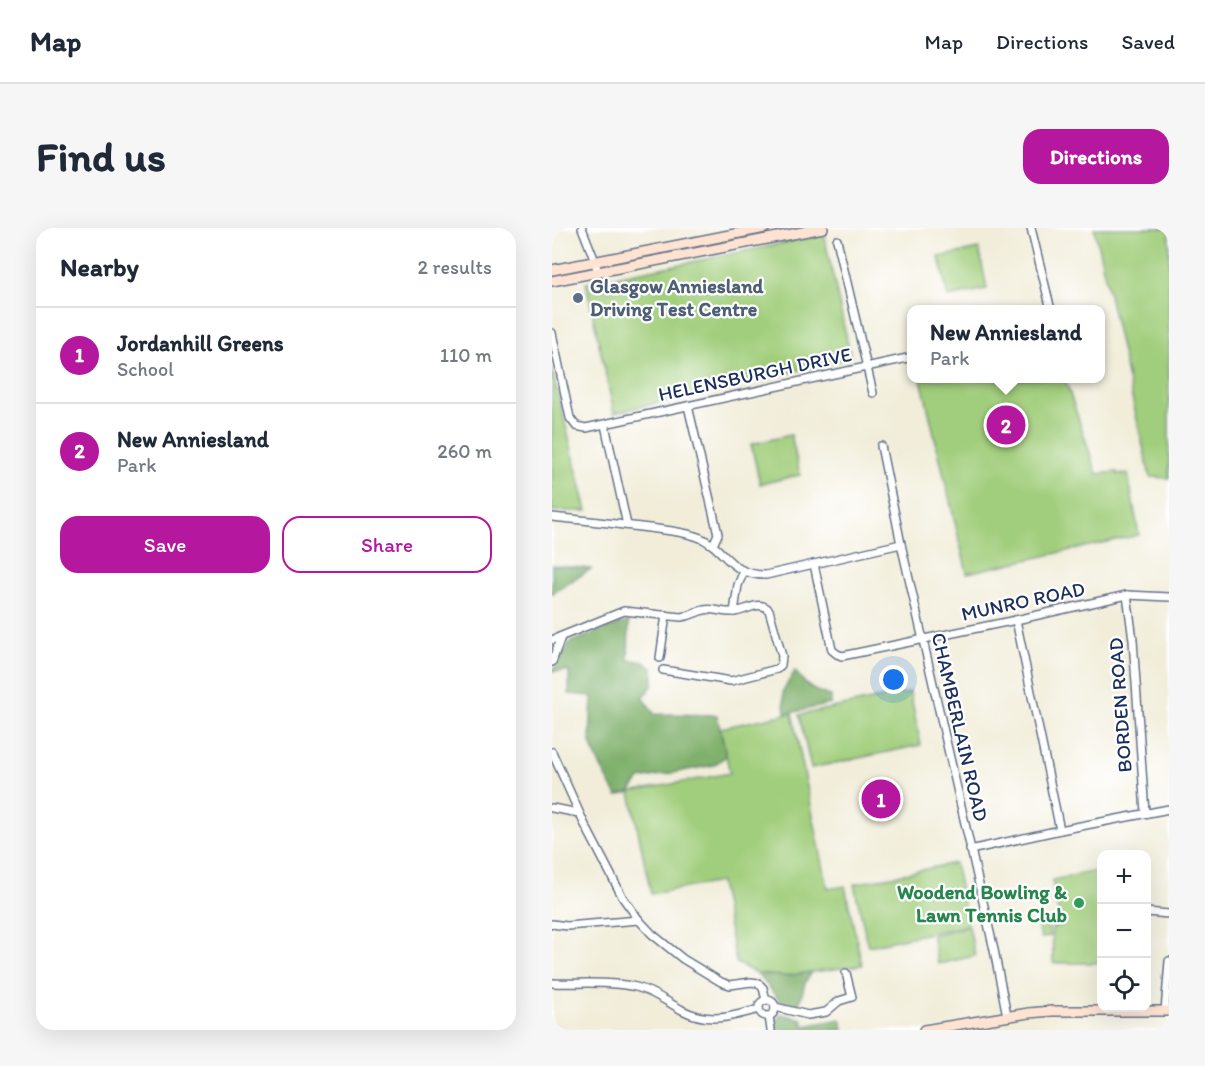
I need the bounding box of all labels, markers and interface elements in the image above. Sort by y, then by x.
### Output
text: Map [30,24,81,58]
text: Map [925,29,963,54]
text: Directions [996,29,1088,54]
text: Saved [1121,29,1175,54]
button: Directions [1023,129,1169,184]
text: Find us [36,131,166,182]
text: Nearby [60,251,139,283]
text: 2 results [418,255,492,279]
place label: Glasgow Anniesland Driving Test Centre [590,274,764,322]
marker: Glasgow Anniesland Driving Test Centre [571,291,585,305]
popup [907,305,1105,383]
text: New Anniesland [930,319,1082,346]
text: Jordanhill Greens [117,330,284,357]
street label: HELENSBURGH DRIVE [656,342,854,406]
text: 1 [75,343,84,367]
text: 110 m [440,343,492,367]
text: Park [930,346,969,370]
text: School [117,357,174,381]
pin: 2 [986,402,1026,448]
text: New Anniesland [117,426,269,453]
text: 2 [74,439,85,463]
text: 260 m [437,439,492,463]
text: Park [117,453,156,477]
button: Save [60,516,270,573]
button: Share [282,516,492,573]
street label: MUNRO ROAD [959,576,1087,626]
street label: CHAMBERLAIN ROAD [927,630,993,824]
street label: BORDEN ROAD [1103,637,1137,773]
your location [879,665,908,694]
pin: 1 [862,776,900,822]
map controls [1097,850,1151,1012]
button: + [1097,850,1151,904]
place label: Woodend Bowling & Lawn Tennis Club [897,880,1067,927]
marker: Woodend Bowling & Lawn Tennis Club [1072,896,1086,910]
button: − [1097,904,1151,958]
button: locate [1097,958,1151,1012]

